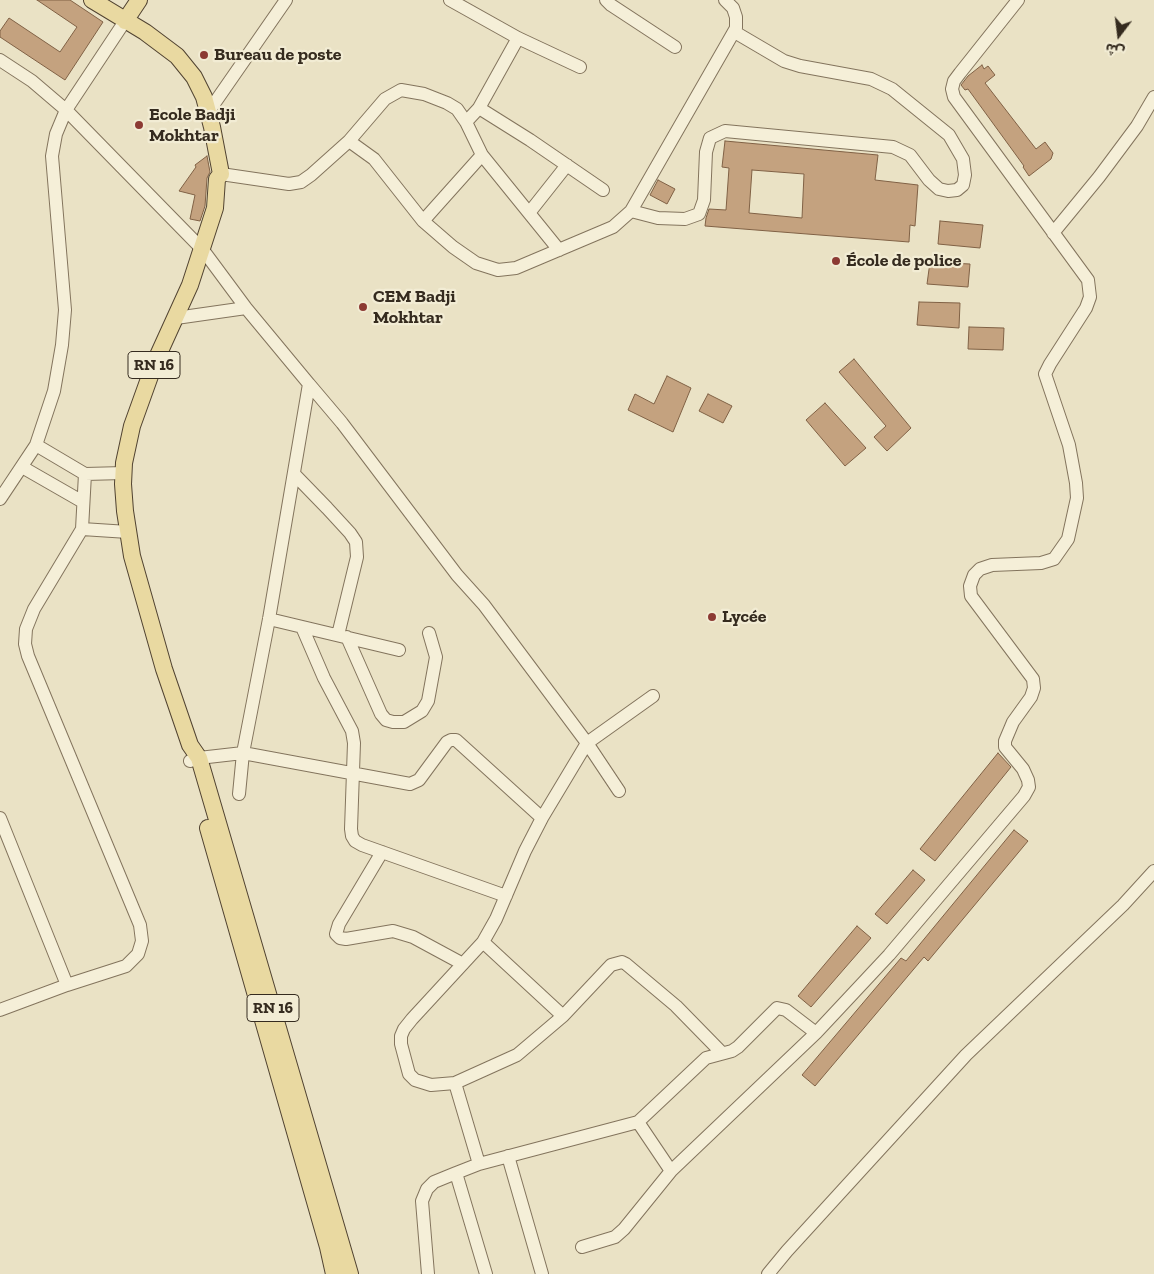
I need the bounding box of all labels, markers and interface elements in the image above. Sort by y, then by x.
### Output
north arrow [1094,10,1144,60]
text: ش [1104,39,1126,61]
place label: Bureau de poste [214,44,341,66]
marker: Bureau de poste [198,49,210,61]
place label: Ecole Badji Mokhtar [149,104,235,146]
marker: Ecole Badji Mokhtar [133,119,145,131]
place label: École de police [846,250,961,272]
marker: École de police [830,255,842,267]
place label: CEM Badji Mokhtar [373,286,456,328]
marker: CEM Badji Mokhtar [357,301,369,313]
road number: RN 16 [128,352,180,378]
place label: Lycée [722,606,766,628]
marker: Lycée [706,611,718,623]
road number: RN 16 [247,994,299,1021]

